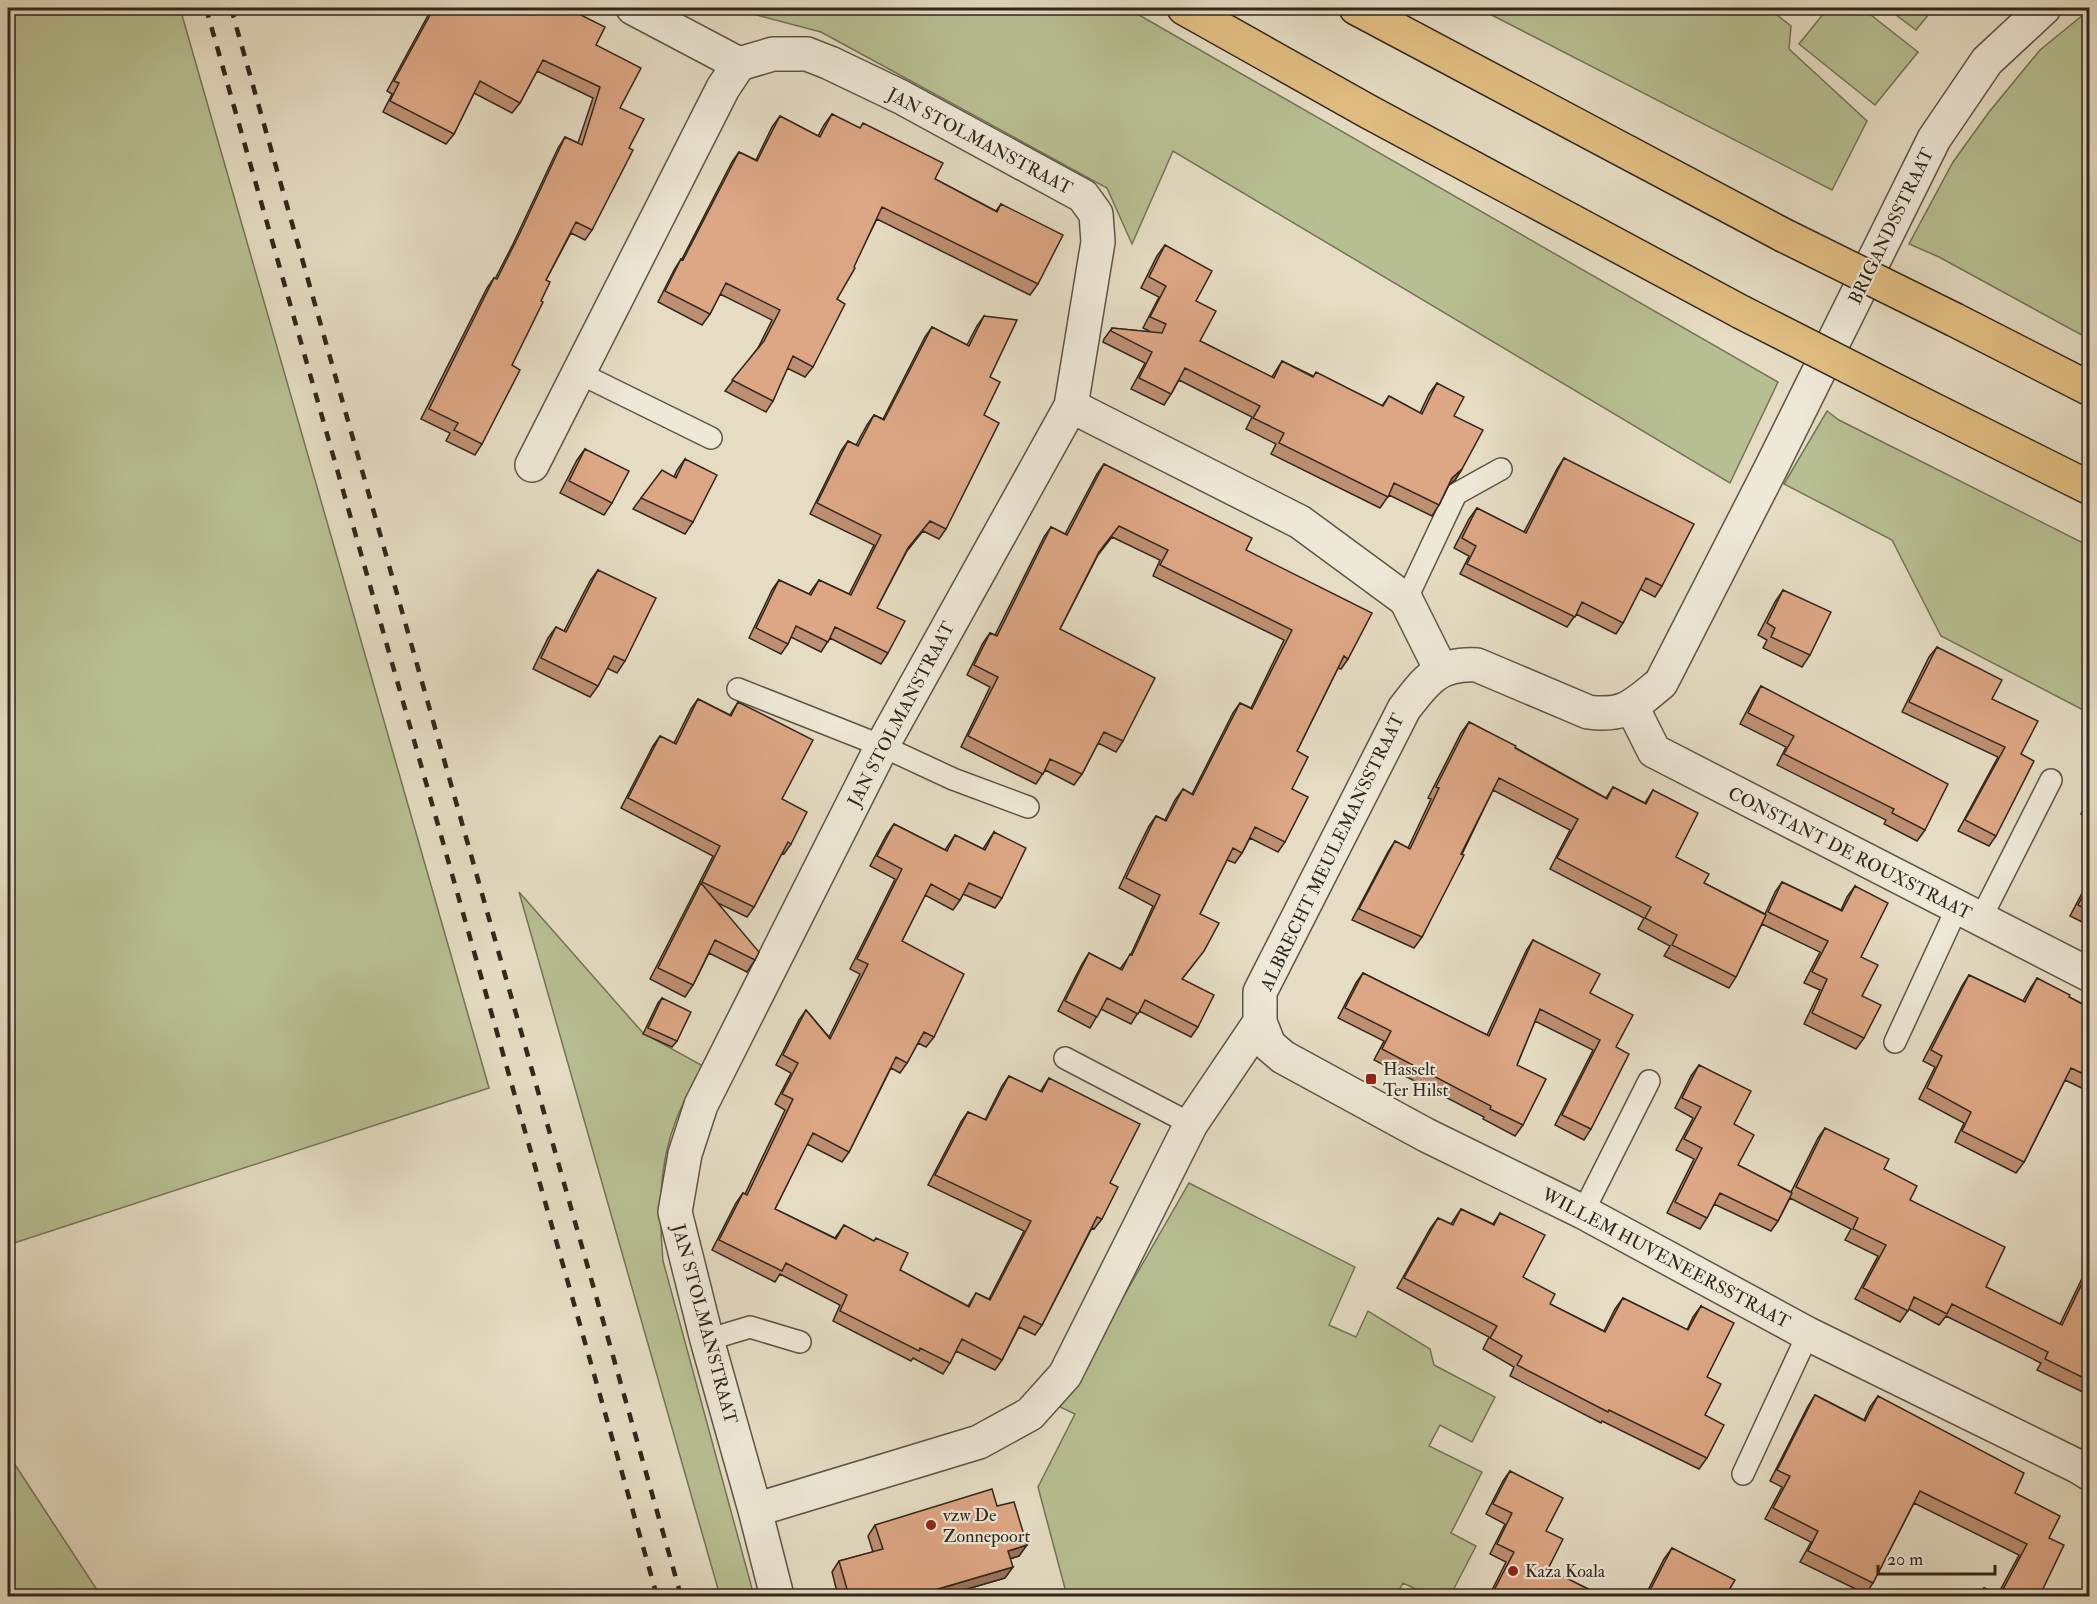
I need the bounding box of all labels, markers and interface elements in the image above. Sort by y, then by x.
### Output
street label: JAN STOLMANSTRAAT [882,82,1077,200]
street label: BRIGANDSSTRAAT [1844,144,1940,308]
street label: JAN STOLMANSTRAAT [842,617,960,812]
street label: ALBRECHT MEULEMANSSTRAAT [1255,709,1410,995]
street label: CONSTANT DE ROUXSTRAAT [1724,782,1976,925]
place label: Hasselt Ter Hilst [1383,1058,1448,1102]
marker: Hasselt Ter Hilst [1364,1072,1378,1086]
street label: WILLEM HUVENEERSSTRAAT [1537,1183,1795,1334]
street label: JAN STOLMANSTRAAT [666,1221,742,1427]
place label: vzw De Zonnepoort [942,1504,1030,1548]
marker: vzw De Zonnepoort [924,1518,938,1532]
scale bar [1878,1538,1995,1576]
text: 20 m [1887,1548,1923,1571]
place label: Kaza Koala [1525,1560,1606,1583]
marker: Kaza Koala [1506,1564,1520,1578]

